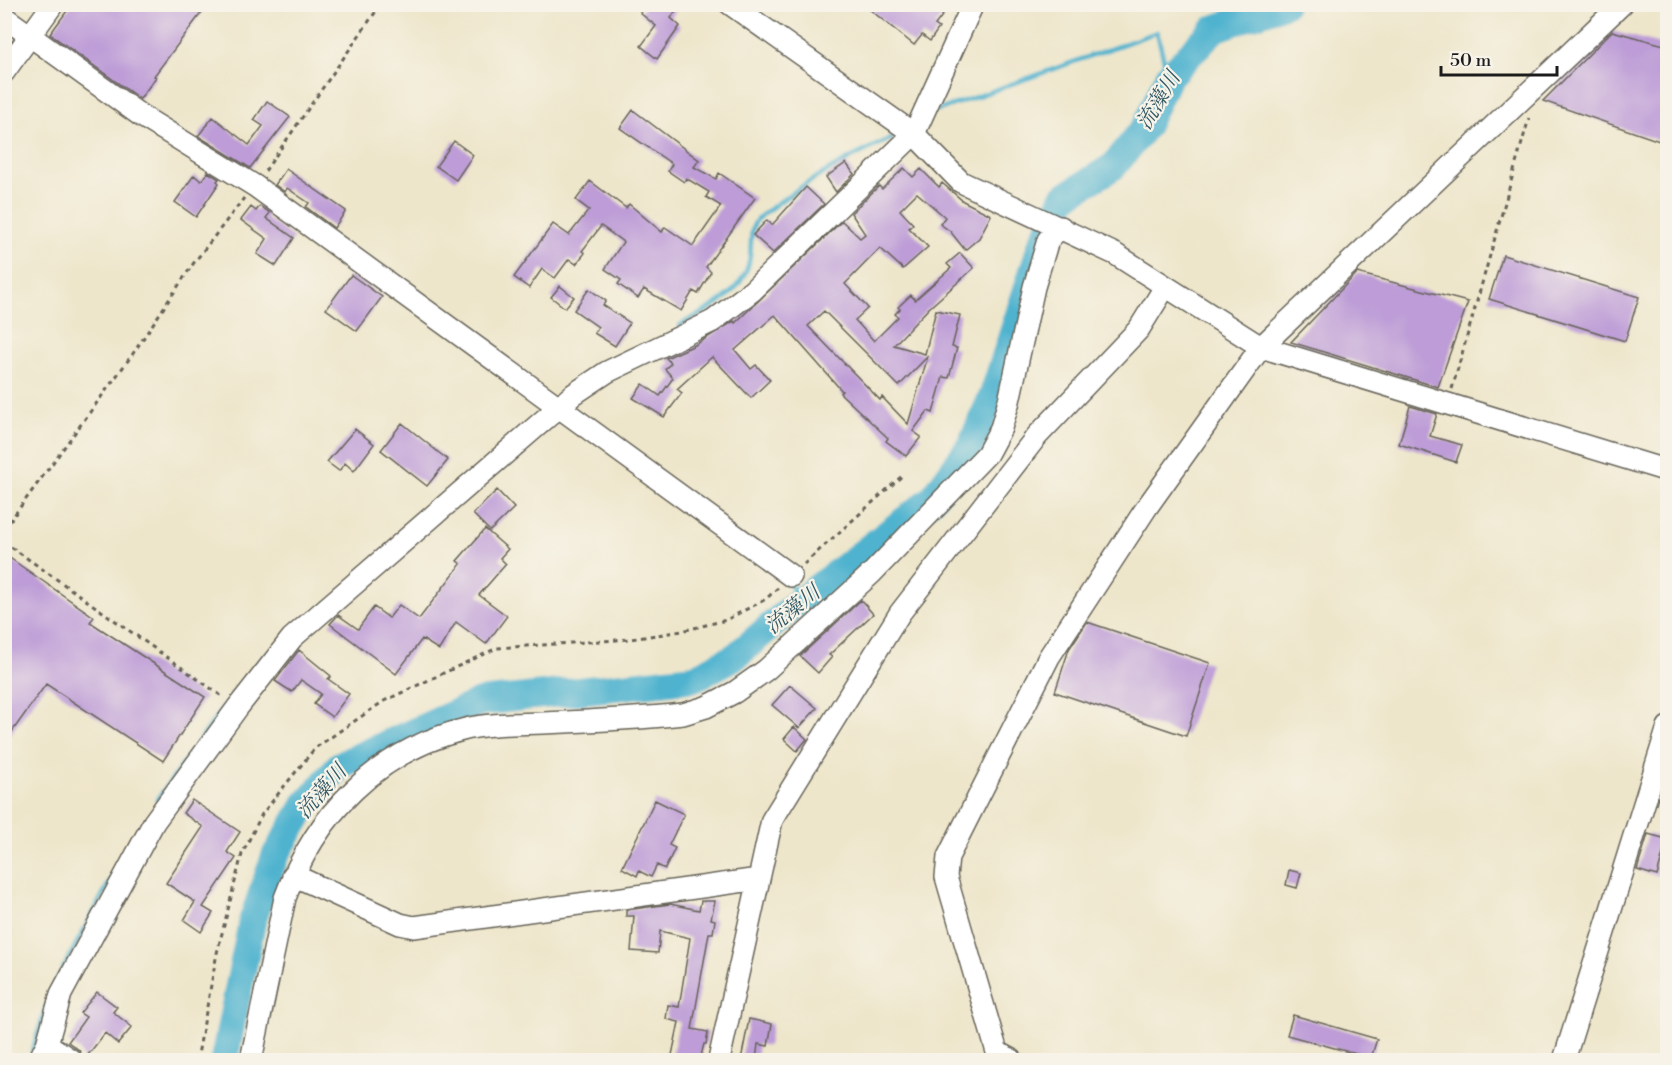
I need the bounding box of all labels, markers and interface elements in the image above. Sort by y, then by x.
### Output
scale bar [1441,39,1556,77]
text: 50 m [1450,49,1492,72]
water label: 流藻川 [1132,66,1187,135]
water label: 流藻川 [760,579,827,640]
water label: 流藻川 [292,758,354,824]

